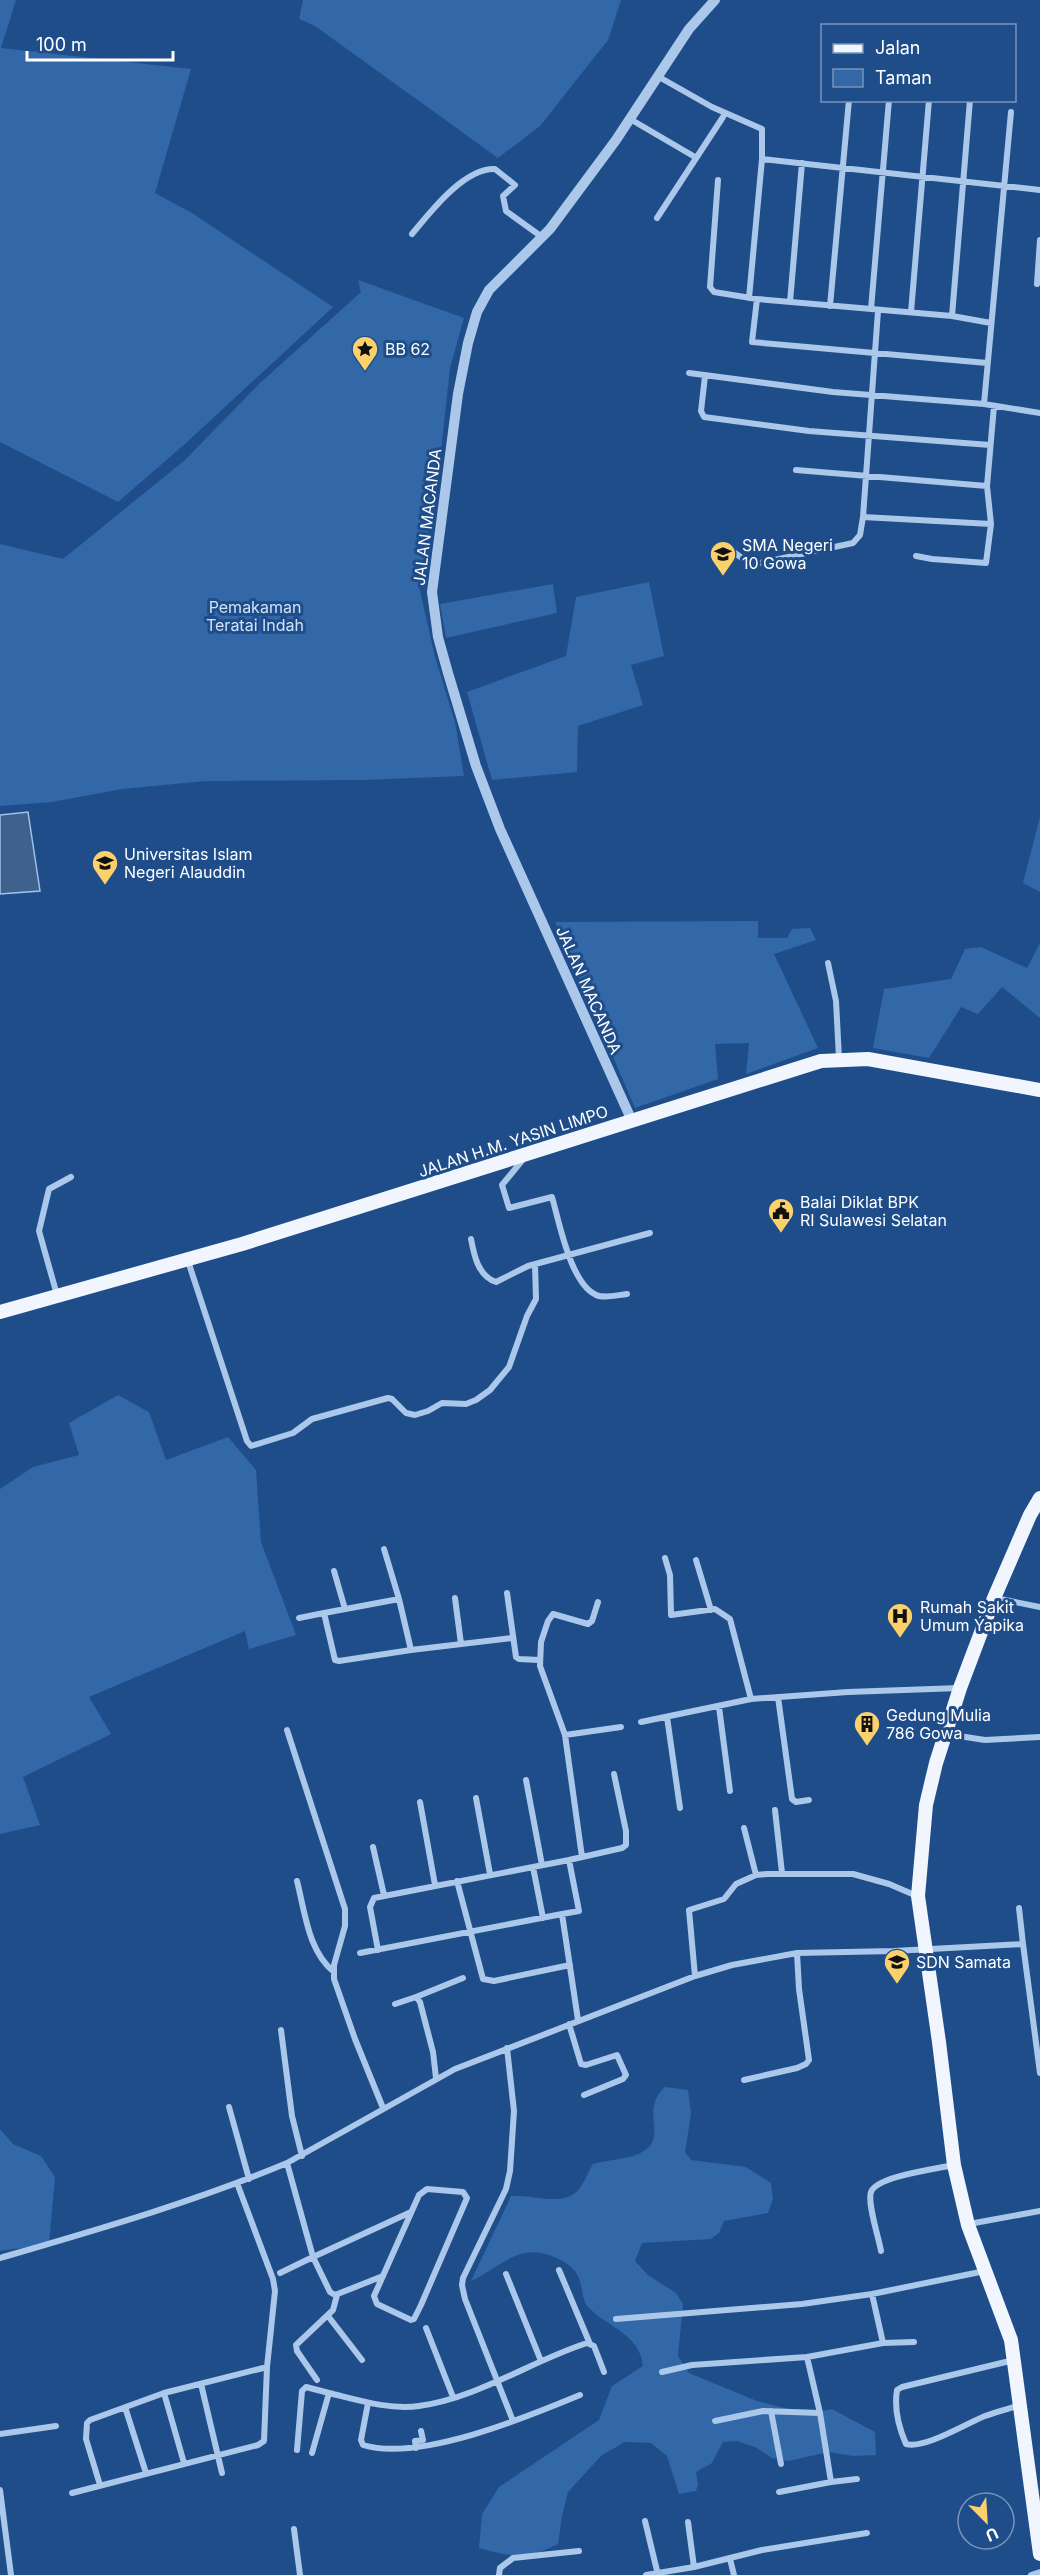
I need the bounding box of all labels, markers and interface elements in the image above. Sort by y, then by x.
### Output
scale bar [27,24,172,62]
legend [821,24,1016,102]
text: 100 m [36,34,87,55]
text: Jalan [875,37,920,58]
text: Taman [875,67,932,88]
place icon: BB 62 [350,334,380,372]
place label: BB 62 [385,339,430,359]
street label: JALAN MACANDA [409,447,445,587]
place label: SMA Negeri 10 Gowa [742,535,833,573]
school or university icon: SMA Negeri 10 Gowa [708,539,738,577]
park label: Pemakaman Teratai Indah [206,597,304,635]
place label: Universitas Islam Negeri Alauddin [124,844,252,882]
school or university icon: Universitas Islam Negeri Alauddin [90,848,120,886]
street label: JALAN MACANDA [552,923,626,1057]
street label: JALAN H.M. YASIN LIMPO [415,1101,611,1181]
place label: Balai Diklat BPK RI Sulawesi Selatan [800,1192,947,1230]
public building icon: Balai Diklat BPK RI Sulawesi Selatan [766,1196,796,1234]
place label: Rumah Sakit Umum Yapika [920,1597,1024,1635]
hospital icon: Rumah Sakit Umum Yapika [885,1601,915,1639]
place label: Gedung Mulia 786 Gowa [886,1705,991,1743]
building icon: Gedung Mulia 786 Gowa [852,1709,882,1747]
school or university icon: SDN Samata [882,1947,912,1985]
place label: SDN Samata [916,1952,1011,1972]
north arrow [956,2491,1016,2551]
text: U [983,2523,1002,2546]

